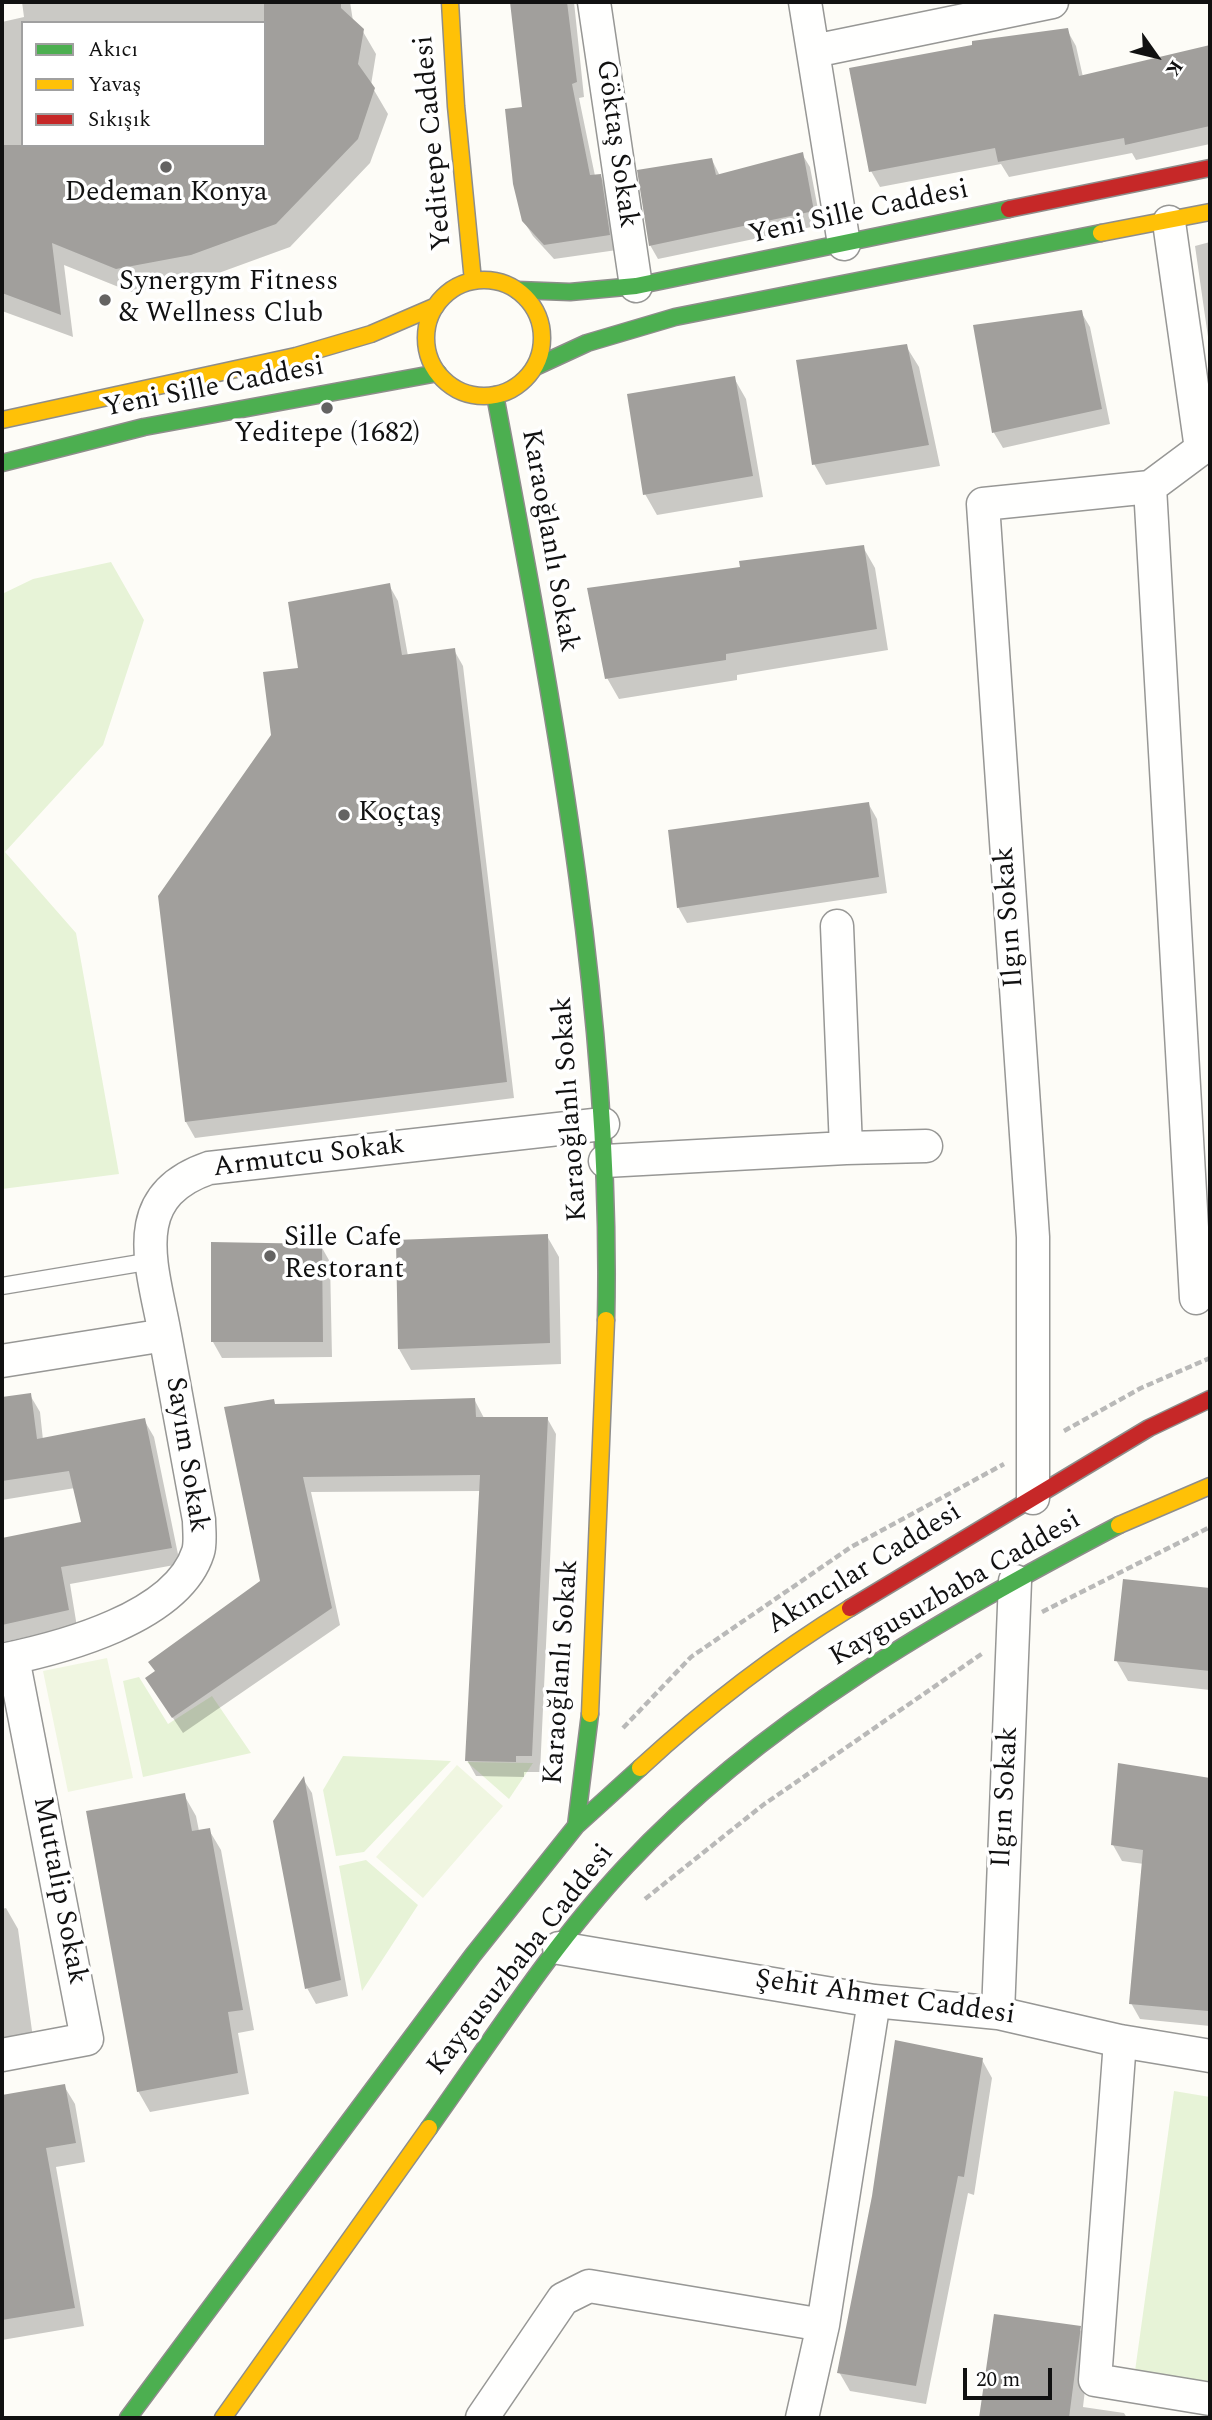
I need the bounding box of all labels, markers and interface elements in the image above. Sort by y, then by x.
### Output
legend [21,21,266,147]
north arrow [1121,21,1191,91]
text: Akıcı [88,34,138,66]
street label: Yeditepe Caddesi [409,34,461,252]
text: K [1158,54,1190,82]
street label: Göktaş Sokak [587,58,643,230]
text: Yavaş [88,69,141,101]
text: Sıkışık [88,104,151,136]
marker: Dedeman Konya [158,159,174,175]
street label: Yeni Sille Caddesi [746,174,972,254]
place label: Dedeman Konya [64,178,268,212]
place label: Synergym Fitness & Wellness Club [119,267,338,333]
marker: Synergym Fitness & Wellness Club [97,292,113,308]
street label: Yeni Sille Caddesi [101,351,327,427]
marker: Yeditepe (1682) [319,400,335,416]
place label: Yeditepe (1682) [234,419,420,453]
street label: Karaoğlanlı Sokak [512,427,584,655]
place label: Koçtaş [358,798,442,832]
marker: Koçtaş [336,807,352,823]
street label: Ilgın Sokak [989,845,1033,989]
street label: Karaoğlanlı Sokak [547,995,597,1223]
street label: Armutcu Sokak [211,1130,407,1186]
place label: Sille Cafe Restorant [284,1223,404,1289]
marker: Sille Cafe Restorant [262,1248,278,1264]
street label: Sayım Sokak [156,1375,214,1535]
street label: Akıncılar Caddesi [762,1497,968,1643]
street label: Kaygusuzbaba Caddesi [825,1504,1087,1676]
street label: Karaoğlanlı Sokak [538,1558,588,1786]
street label: Ilgın Sokak [987,1726,1027,1868]
street label: Muttalip Sokak [23,1794,93,1988]
street label: Kaygusuzbaba Caddesi [421,1839,623,2083]
street label: Şehit Ahmet Caddesi [753,1964,1017,2034]
scale bar [967,2354,1056,2398]
text: 20 m [976,2364,1020,2396]

